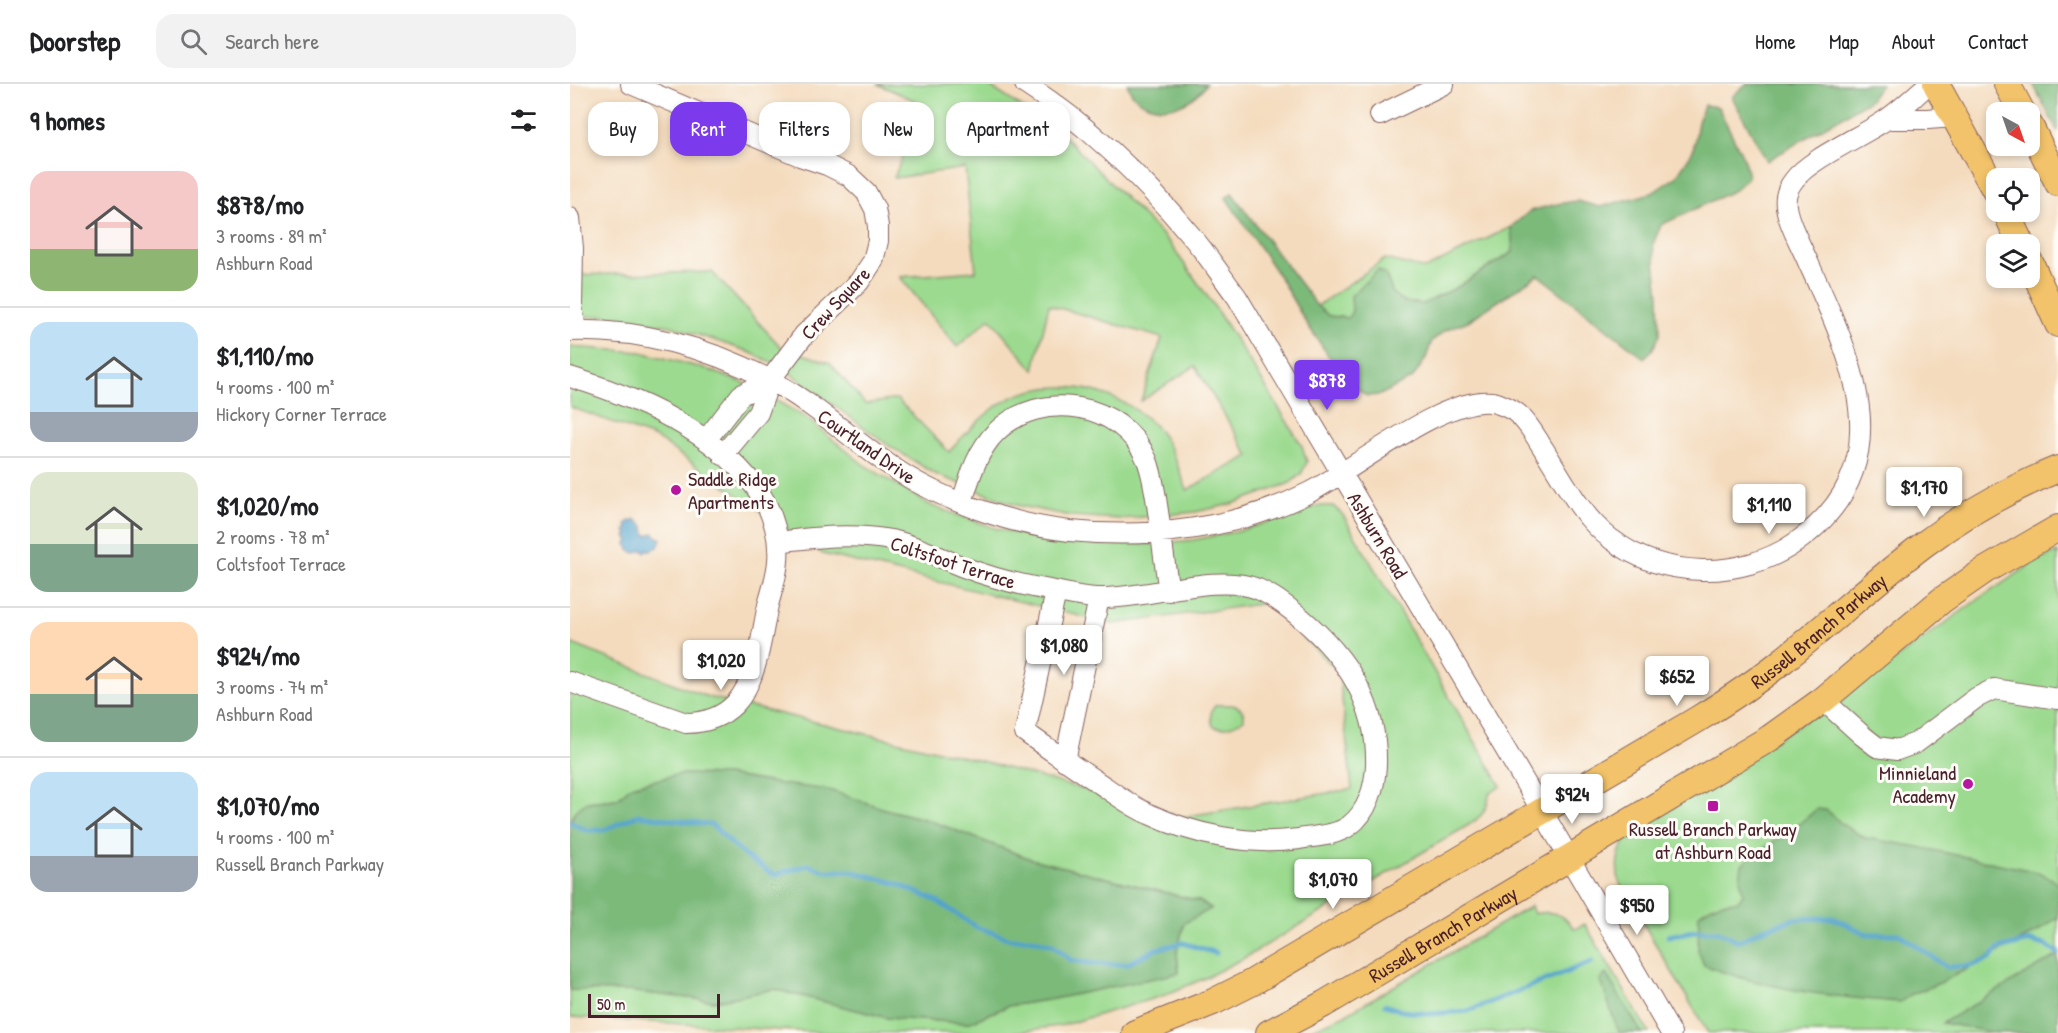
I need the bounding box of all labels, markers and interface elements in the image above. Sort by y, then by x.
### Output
search box [156,14,576,68]
text: Doorstep [30,22,120,60]
icon: search [177,25,210,58]
text: Search here [225,26,319,56]
text: Home [1755,27,1796,56]
text: Map [1829,27,1859,56]
text: About [1892,27,1935,56]
text: Contact [1968,27,2028,56]
chip: Buy [588,102,658,156]
chip: Rent [670,102,747,156]
chip: Filters [759,102,850,156]
chip: New [862,102,934,156]
chip: Apartment [946,102,1070,156]
north arrow [1986,102,2040,156]
map controls [1986,102,2040,288]
text: 9 homes [30,103,105,138]
icon: filters [507,104,540,137]
button: locate [1986,168,2040,222]
text: $878/mo [216,187,304,222]
icon: home [78,195,150,267]
text: 3 rooms · 89 m² [216,222,327,249]
button: layers [1986,234,2040,288]
text: Ashburn Road [216,249,312,276]
street label: Crew Square [794,261,876,345]
text: $1,110/mo [216,338,314,373]
icon: home [78,346,150,418]
pin: $878 [1291,360,1363,411]
text: $878 [1308,366,1346,393]
text: 4 rooms · 100 m² [216,373,334,400]
text: Hickory Corner Terrace [216,400,387,427]
street label: Courtland Drive [813,402,921,490]
place label: Saddle Ridge Apartments [688,465,777,515]
pin: $1,170 [1875,467,1973,518]
text: $1,170 [1900,473,1948,500]
marker: Saddle Ridge Apartments [669,483,683,497]
pin: $1,110 [1720,484,1818,535]
street label: Ashburn Road [1342,487,1414,583]
text: $1,020/mo [216,488,319,523]
text: $1,110 [1747,490,1791,517]
icon: home [78,496,150,568]
text: 2 rooms · 78 m² [216,523,330,550]
street label: Coltsfoot Terrace [887,529,1019,595]
text: Coltsfoot Terrace [216,550,346,577]
street label: Russell Branch Parkway [1745,566,1892,694]
pin: $1,080 [1015,625,1113,676]
text: $1,080 [1040,631,1088,658]
text: $924/mo [216,638,300,673]
pin: $1,020 [672,640,770,691]
icon: home [78,646,150,718]
text: $1,020 [697,646,745,673]
pin: $652 [1641,656,1713,707]
text: $652 [1659,662,1695,689]
text: 3 rooms · 74 m² [216,673,328,700]
text: Ashburn Road [216,700,312,727]
place label: Minnieland Academy [1879,759,1956,809]
pin: $924 [1536,774,1608,825]
marker: Minnieland Academy [1961,777,1975,791]
text: $924 [1555,780,1589,807]
text: $1,070/mo [216,788,319,823]
icon: home [78,796,150,868]
marker: Russell Branch Parkway at Ashburn Road [1706,799,1720,813]
place label: Russell Branch Parkway at Ashburn Road [1629,815,1797,865]
text: 4 rooms · 100 m² [216,823,334,850]
text: Russell Branch Parkway [216,850,384,877]
pin: $1,070 [1284,859,1382,910]
text: $1,070 [1308,865,1358,892]
street label: Russell Branch Parkway [1363,879,1522,988]
pin: $950 [1601,885,1673,936]
text: $950 [1620,891,1654,918]
scale bar [588,991,720,1018]
text: 50 m [597,993,626,1015]

